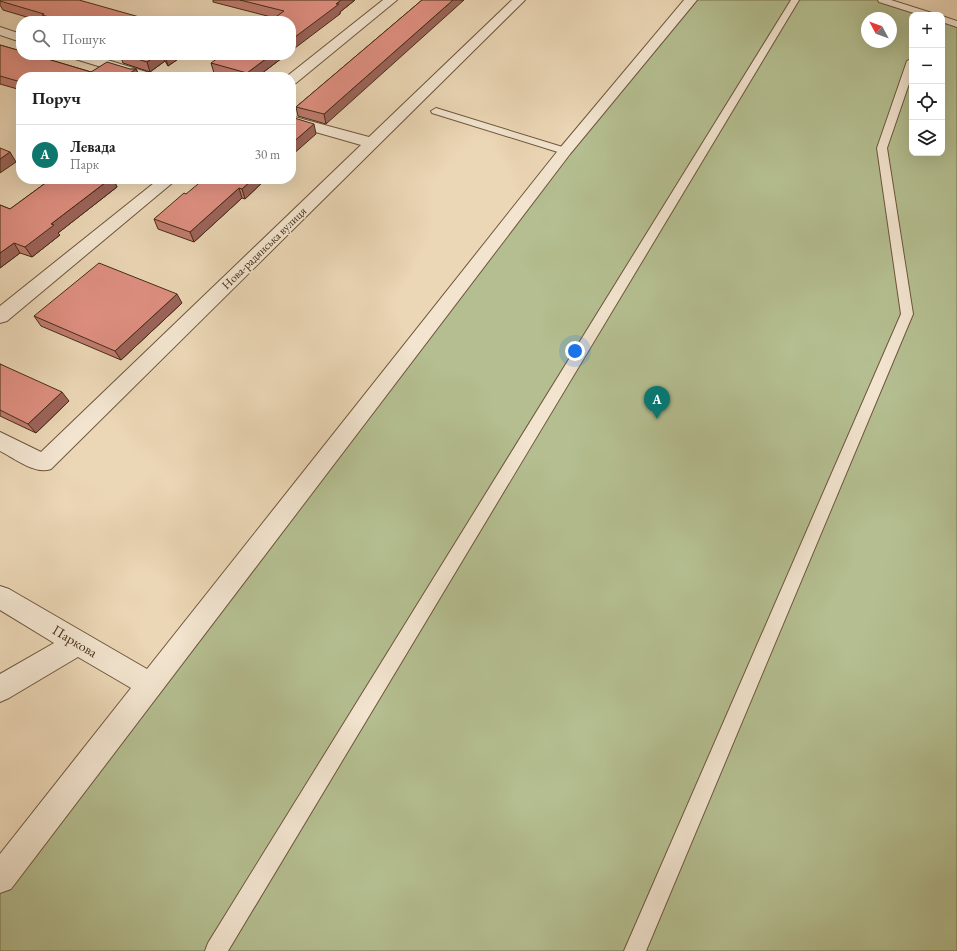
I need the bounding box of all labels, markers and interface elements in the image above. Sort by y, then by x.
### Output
north arrow [861,12,897,48]
map controls [909,12,945,156]
button: + [909,12,945,48]
search box [16,16,296,60]
icon: search [30,27,52,49]
text: Пошук [62,29,106,48]
button: − [909,48,945,84]
button: locate [909,84,945,120]
text: Поруч [32,87,81,109]
button: layers [909,120,945,156]
text: Левада [70,137,116,156]
text: A [40,146,50,163]
text: 30 m [255,146,280,163]
text: Парк [70,156,99,173]
street label: Нова-радянська вулиця [218,203,310,293]
your location [565,341,585,361]
pin: A [644,386,670,419]
street label: Паркова [49,621,101,662]

